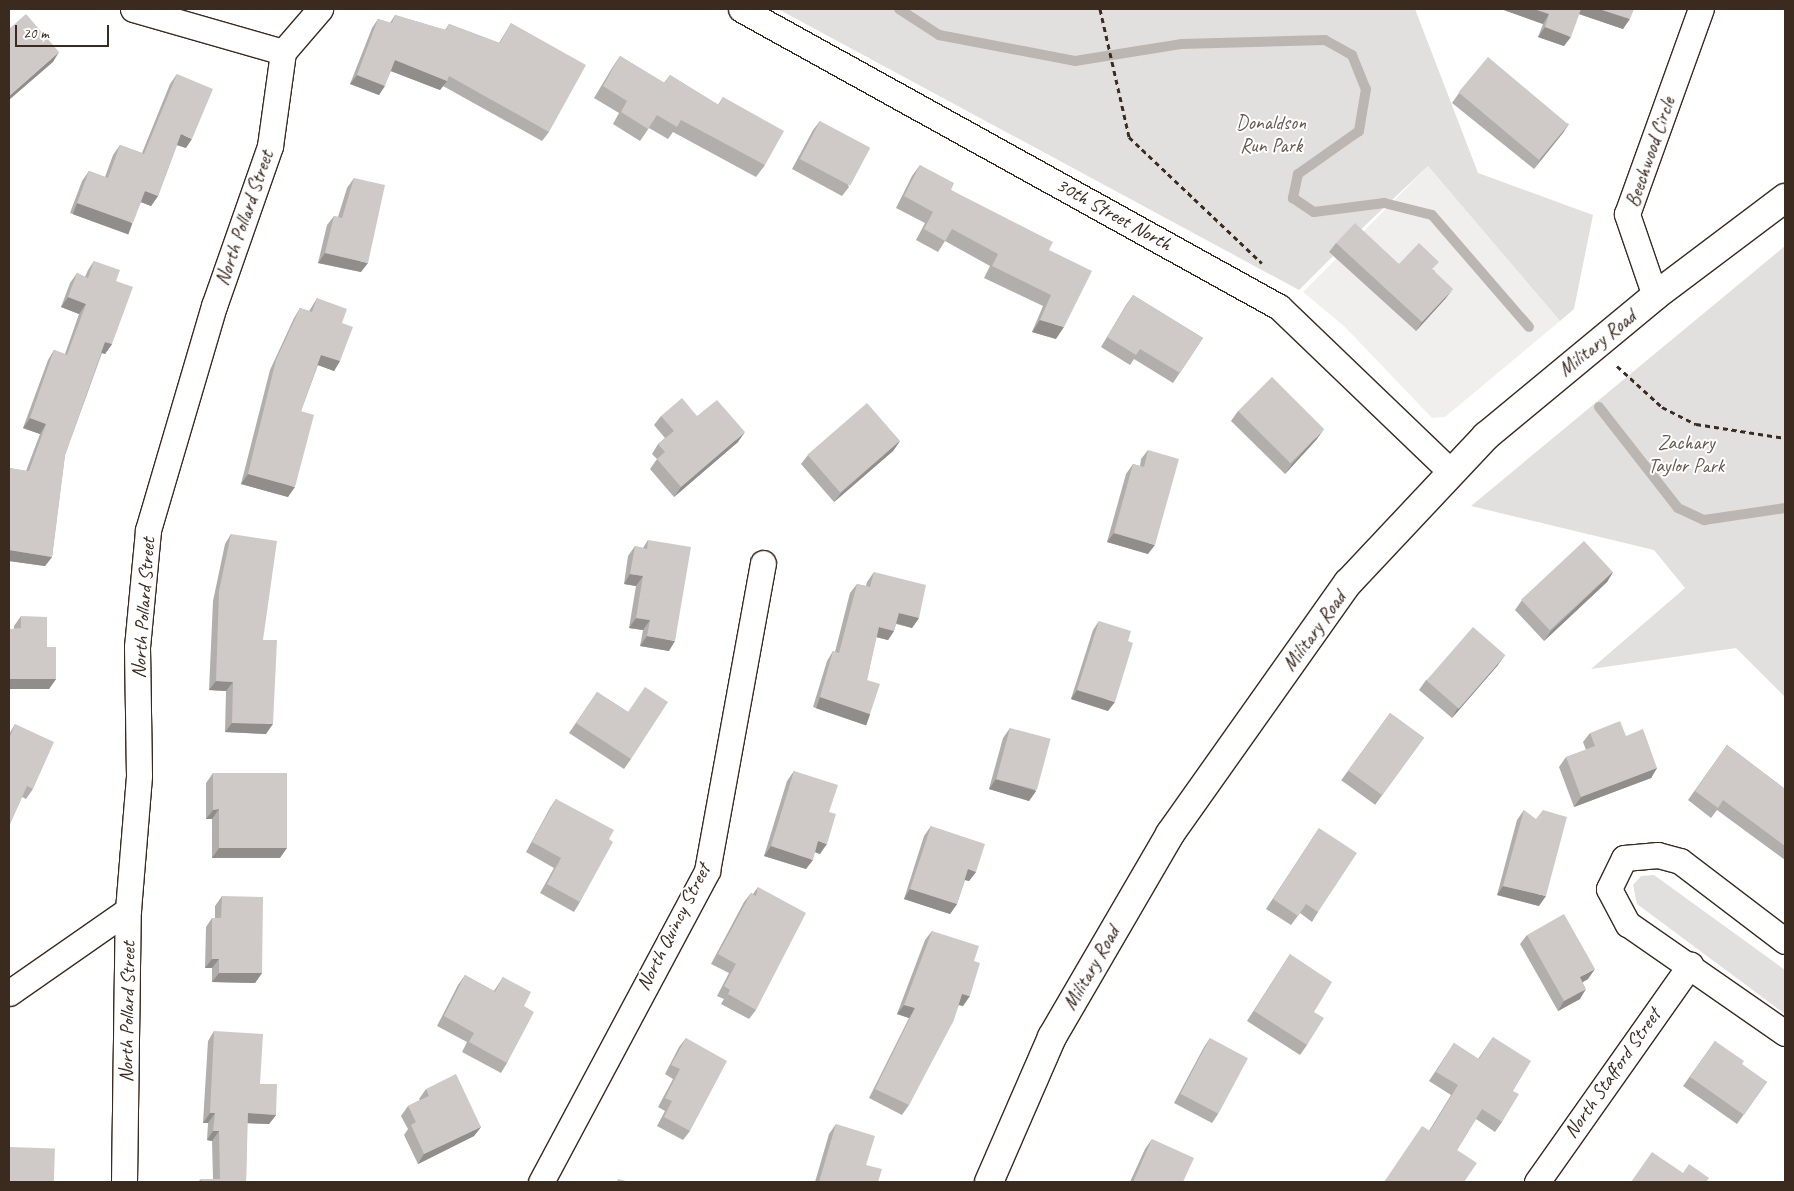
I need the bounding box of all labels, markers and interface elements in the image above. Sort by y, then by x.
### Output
scale bar [18,15,111,47]
text: 20 m [23,24,49,43]
street label: Beechwood Circle [1620,94,1680,210]
park label: Donaldson Run Park [1236,110,1306,157]
street label: North Pollard Street [210,148,278,288]
street label: 30th Street North [1052,172,1176,256]
street label: Military Road [1553,305,1641,381]
park label: Zachary Taylor Park [1648,431,1724,478]
street label: North Pollard Street [126,537,160,679]
street label: Military Road [1277,586,1351,676]
street label: North Quincy Street [631,860,715,994]
street label: Military Road [1057,922,1125,1014]
street label: North Pollard Street [114,941,140,1083]
street label: North Stafford Street [1558,1004,1666,1142]

